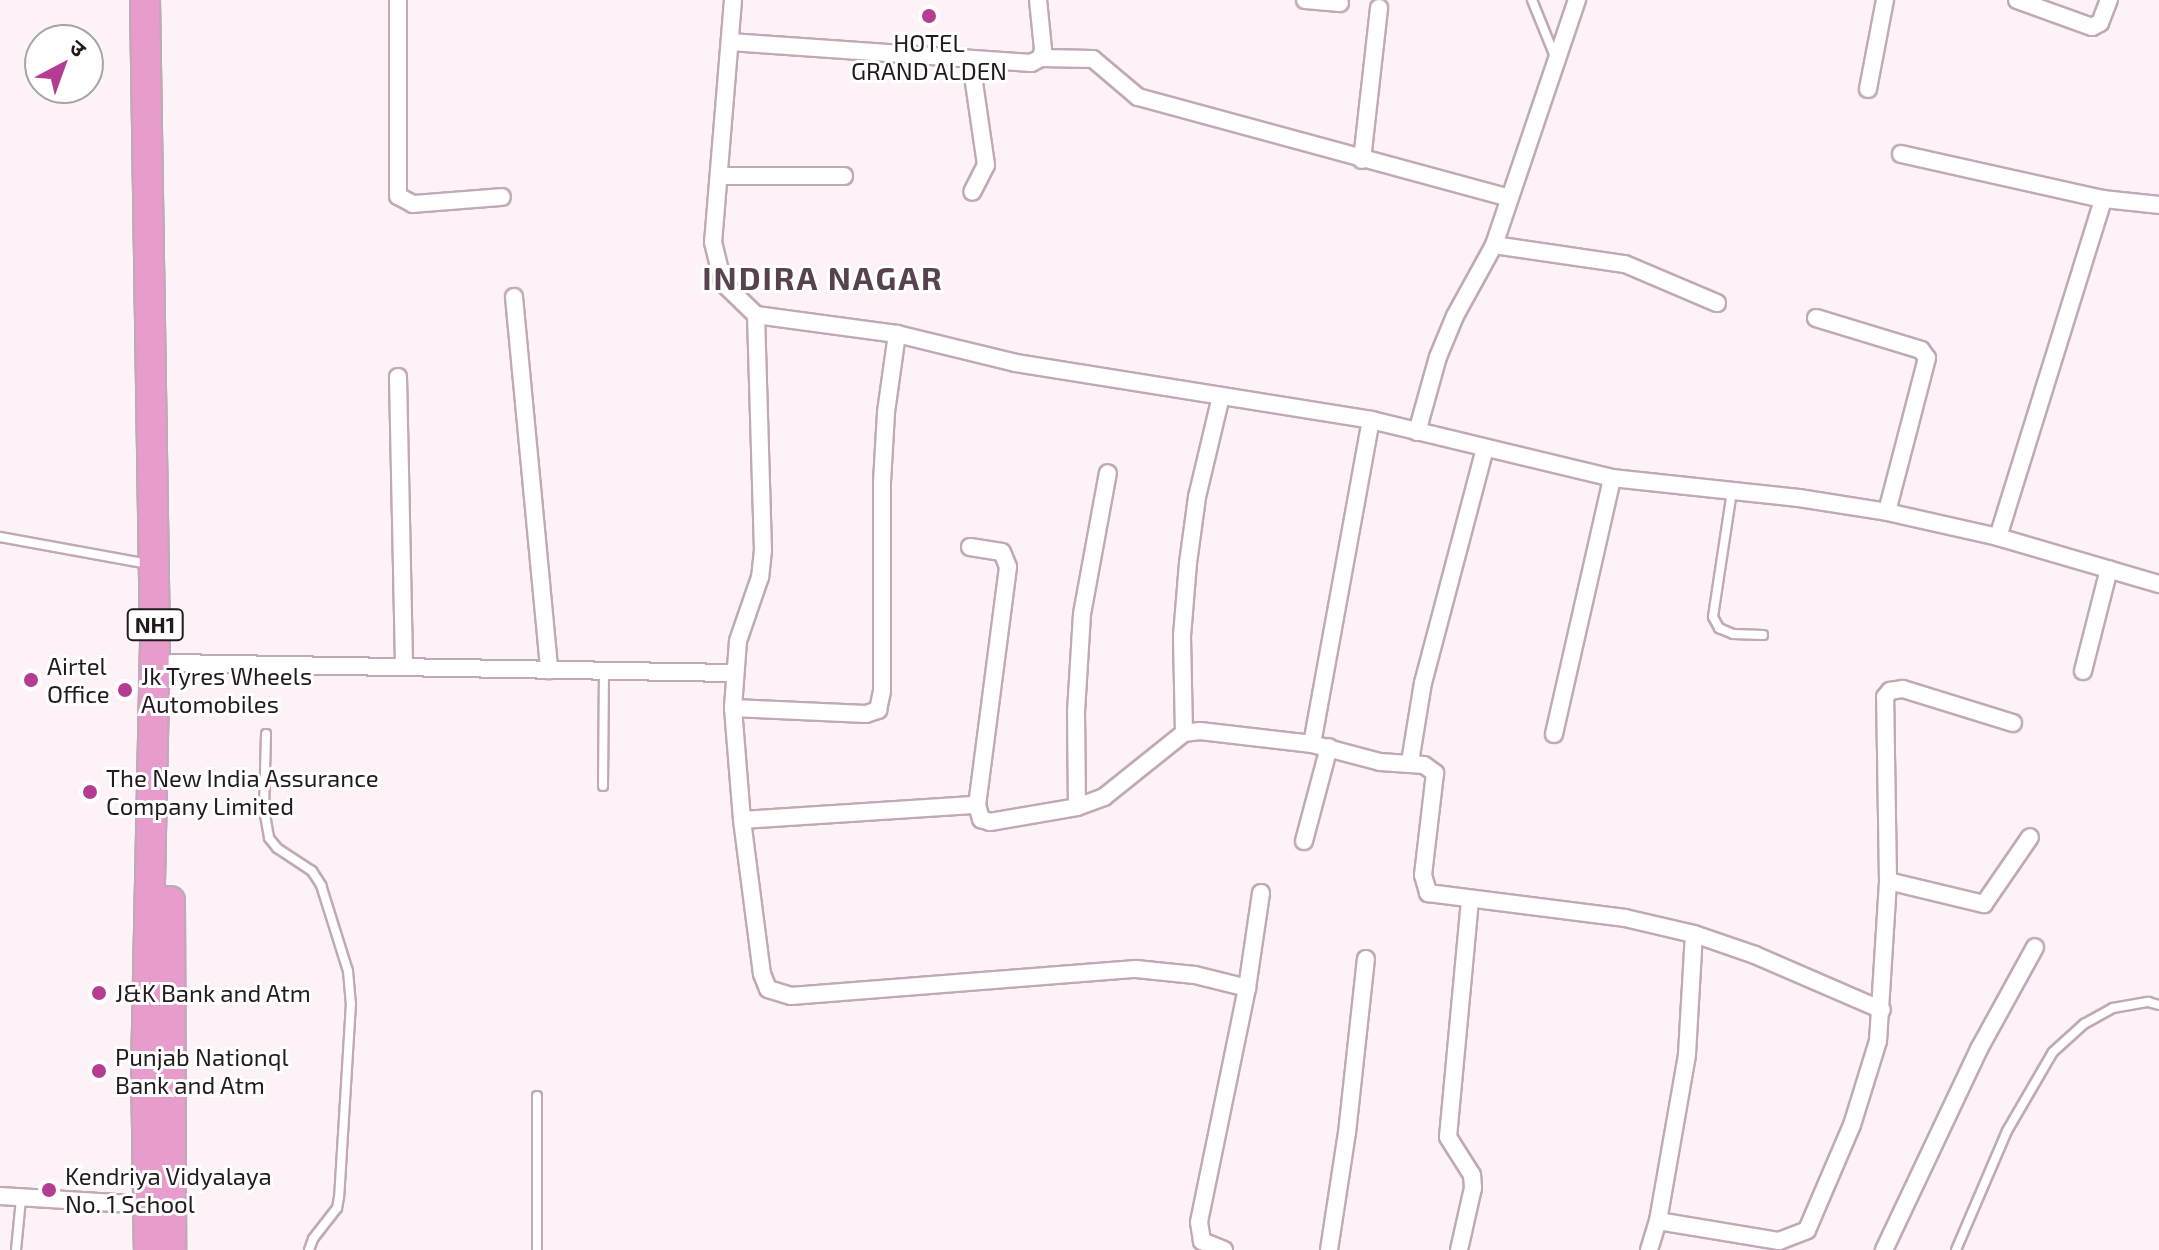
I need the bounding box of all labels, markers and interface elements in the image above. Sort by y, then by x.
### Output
marker: HOTEL GRAND ALDEN [920,7,938,25]
north arrow [24,24,104,104]
place label: HOTEL GRAND ALDEN [851,29,1007,85]
text: उ [65,33,92,61]
district label: INDIRA NAGAR [702,258,944,296]
road number: NH1 [125,607,185,643]
place label: Airtel Office [47,652,110,708]
place label: Jk Tyres Wheels Automobiles [141,662,313,718]
marker: Airtel Office [22,671,40,689]
marker: Jk Tyres Wheels Automobiles [116,681,134,699]
place label: The New India Assurance Company Limited [106,764,380,820]
marker: The New India Assurance Company Limited [81,783,99,801]
place label: J&K Bank and Atm [115,979,312,1007]
marker: J&K Bank and Atm [90,984,108,1002]
place label: Punjab Nationql Bank and Atm [115,1043,289,1099]
marker: Punjab Nationql Bank and Atm [90,1062,108,1080]
place label: Kendriya Vidyalaya No. 1 School [65,1162,272,1218]
marker: Kendriya Vidyalaya No. 1 School [40,1181,58,1199]

